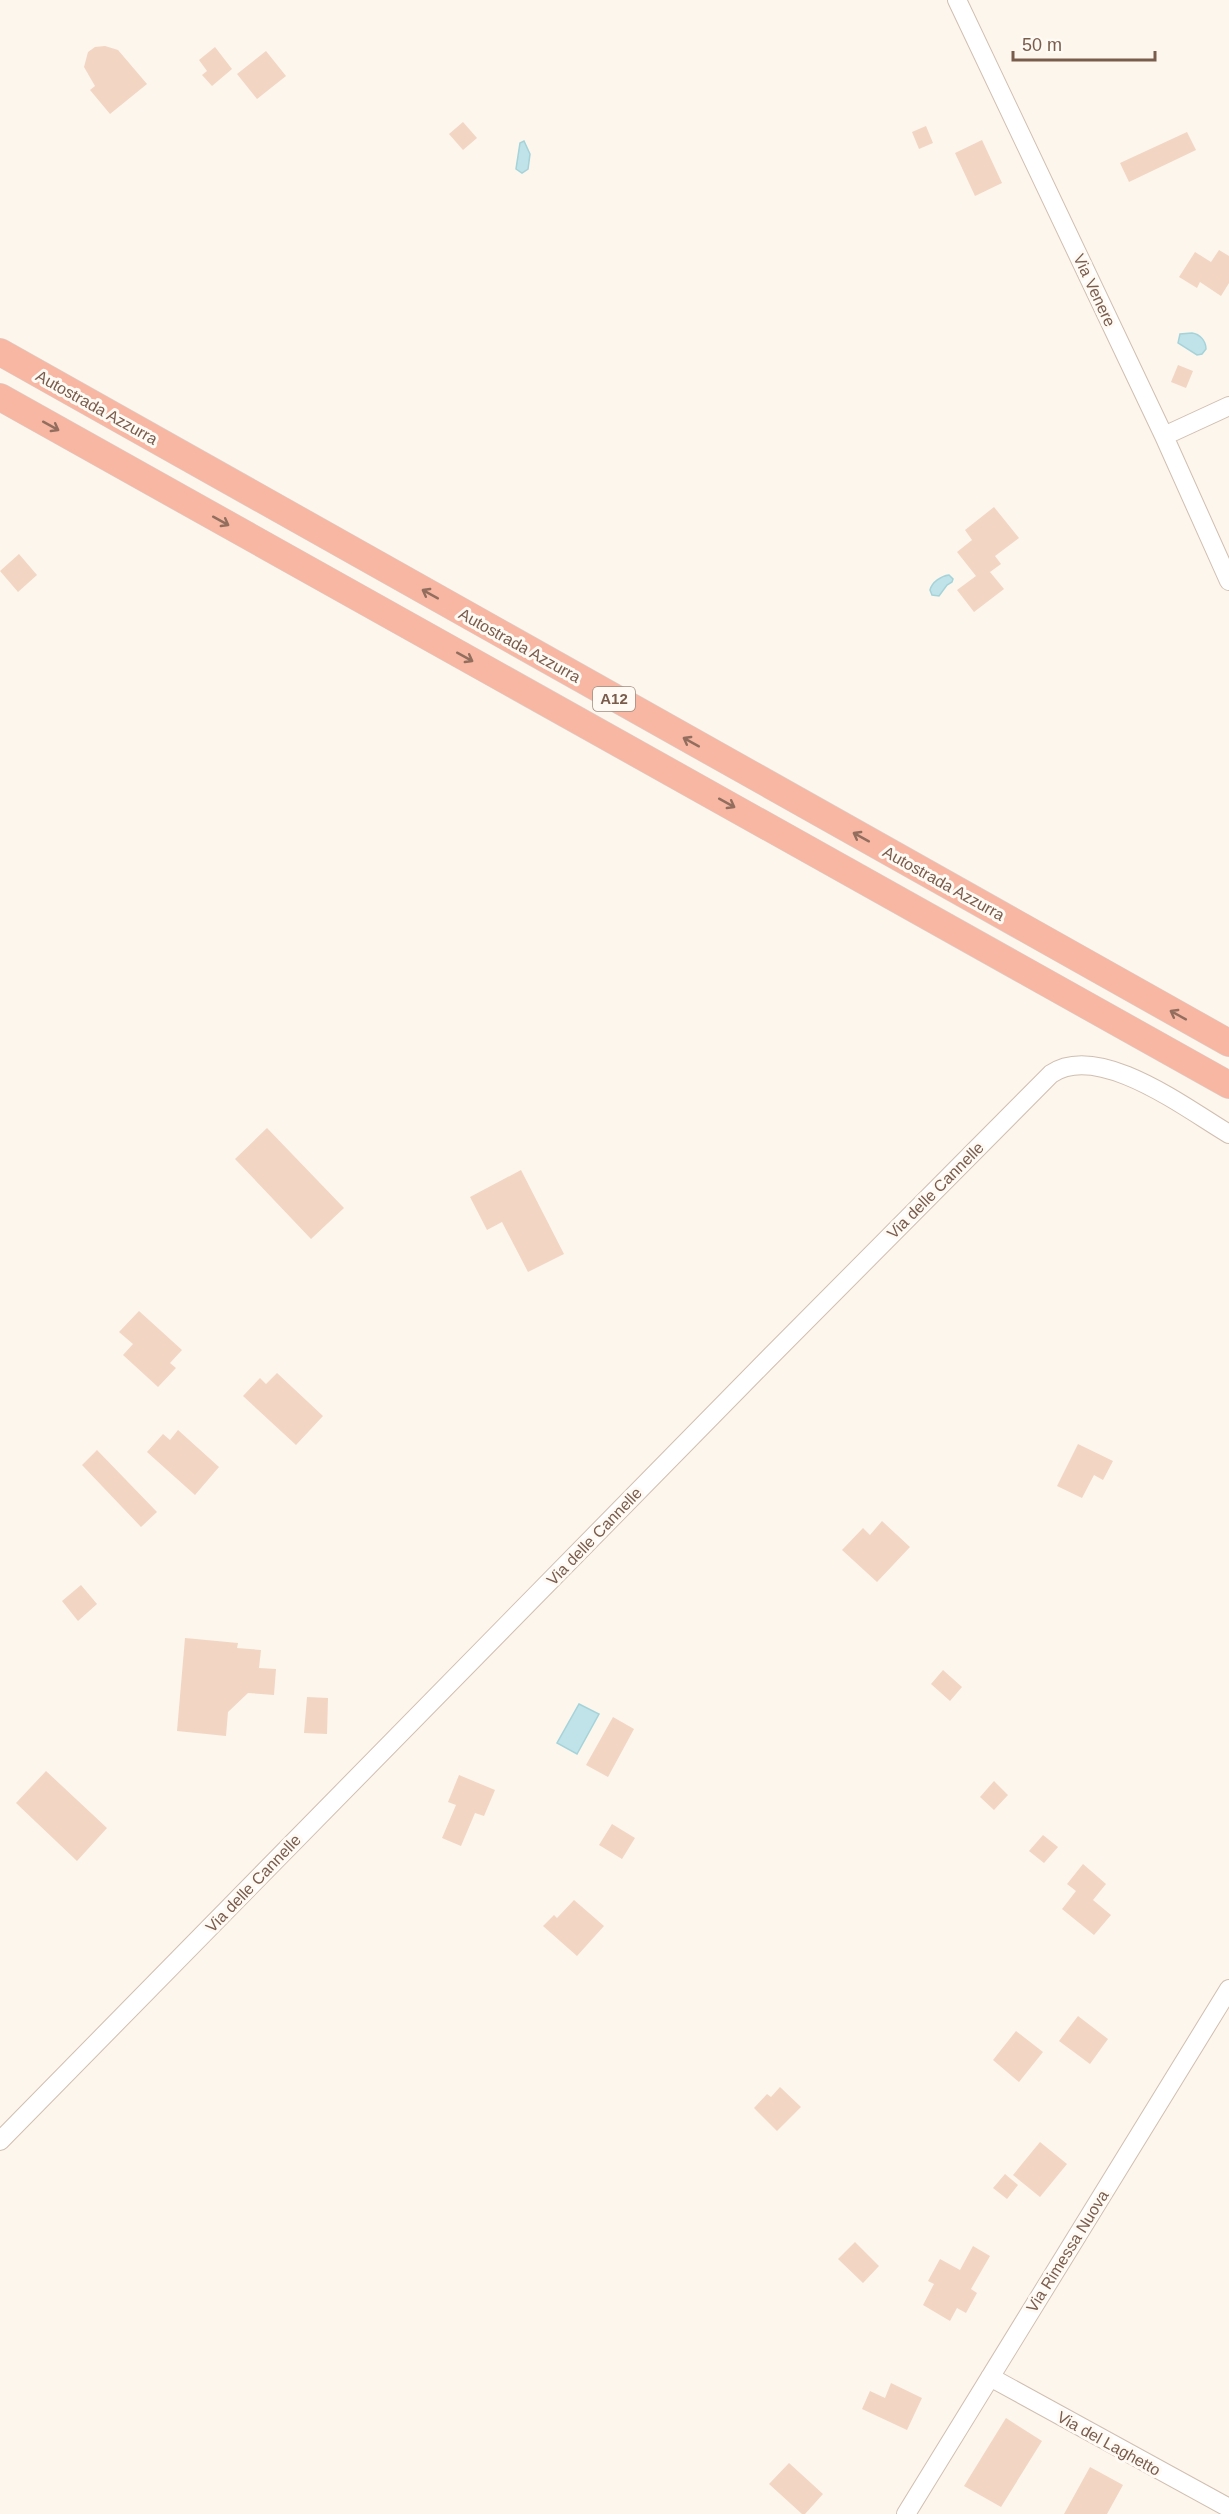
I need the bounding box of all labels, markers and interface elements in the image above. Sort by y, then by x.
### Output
scale bar [1013,24,1156,62]
text: 50 m [1022,35,1062,55]
street label: Via Venere [1070,251,1119,329]
street label: Autostrada Azzurra [33,367,160,448]
one-way arrow [42,420,59,432]
one-way arrow [212,515,229,527]
one-way arrow [422,588,439,600]
street label: Autostrada Azzurra [456,605,583,686]
one-way arrow [455,652,473,663]
road number: A12 [593,687,635,711]
one-way arrow [683,736,700,748]
one-way arrow [717,798,735,809]
one-way arrow [853,831,870,843]
street label: Autostrada Azzurra [880,843,1007,924]
one-way arrow [1170,1008,1187,1020]
street label: Via delle Cannelle [884,1139,987,1242]
street label: Via delle Cannelle [544,1484,645,1589]
street label: Via delle Cannelle [203,1831,304,1936]
street label: Via Rimessa Nuova [1023,2187,1112,2315]
street label: Via del Laghetto [1054,2408,1163,2479]

